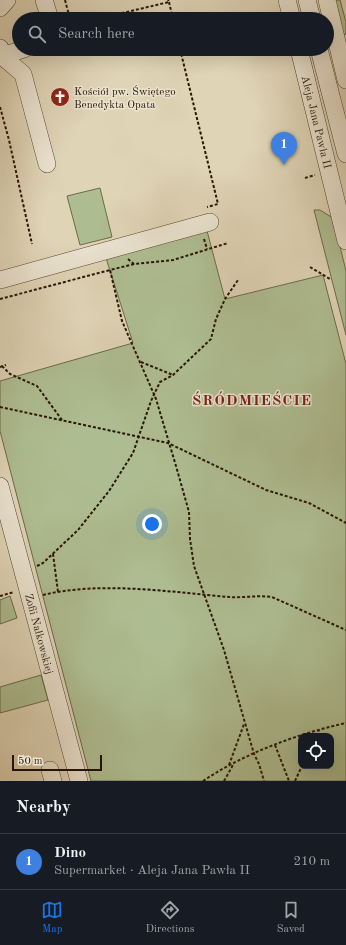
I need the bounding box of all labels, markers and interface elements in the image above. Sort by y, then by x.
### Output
search box [12,12,334,56]
icon: search [26,23,48,45]
text: Search here [58,27,135,42]
street label: Aleja Jana Pawła II [299,75,332,170]
place label: Kościół pw. Świętego Benedykta Opata [74,85,176,111]
church icon: Kościół pw. Świętego Benedykta Opata [49,86,71,108]
pin: 1 [271,132,297,165]
district label: ŚRÓDMIEŚCIE [192,391,312,409]
your location [142,514,162,534]
street label: Zofii Nałkowskiej [22,593,54,676]
map controls [298,733,334,769]
button: locate [298,733,334,769]
scale bar [12,753,102,772]
text: 50 m [18,756,43,767]
text: Nearby [16,799,71,816]
text: Dino [54,846,86,861]
text: 1 [25,855,33,868]
text: 210 m [293,855,330,868]
text: Supermarket · Aleja Jana Pawła II [54,864,250,877]
tab: Map [41,899,63,937]
tab: Directions [146,899,194,937]
tab: Saved [277,899,305,937]

